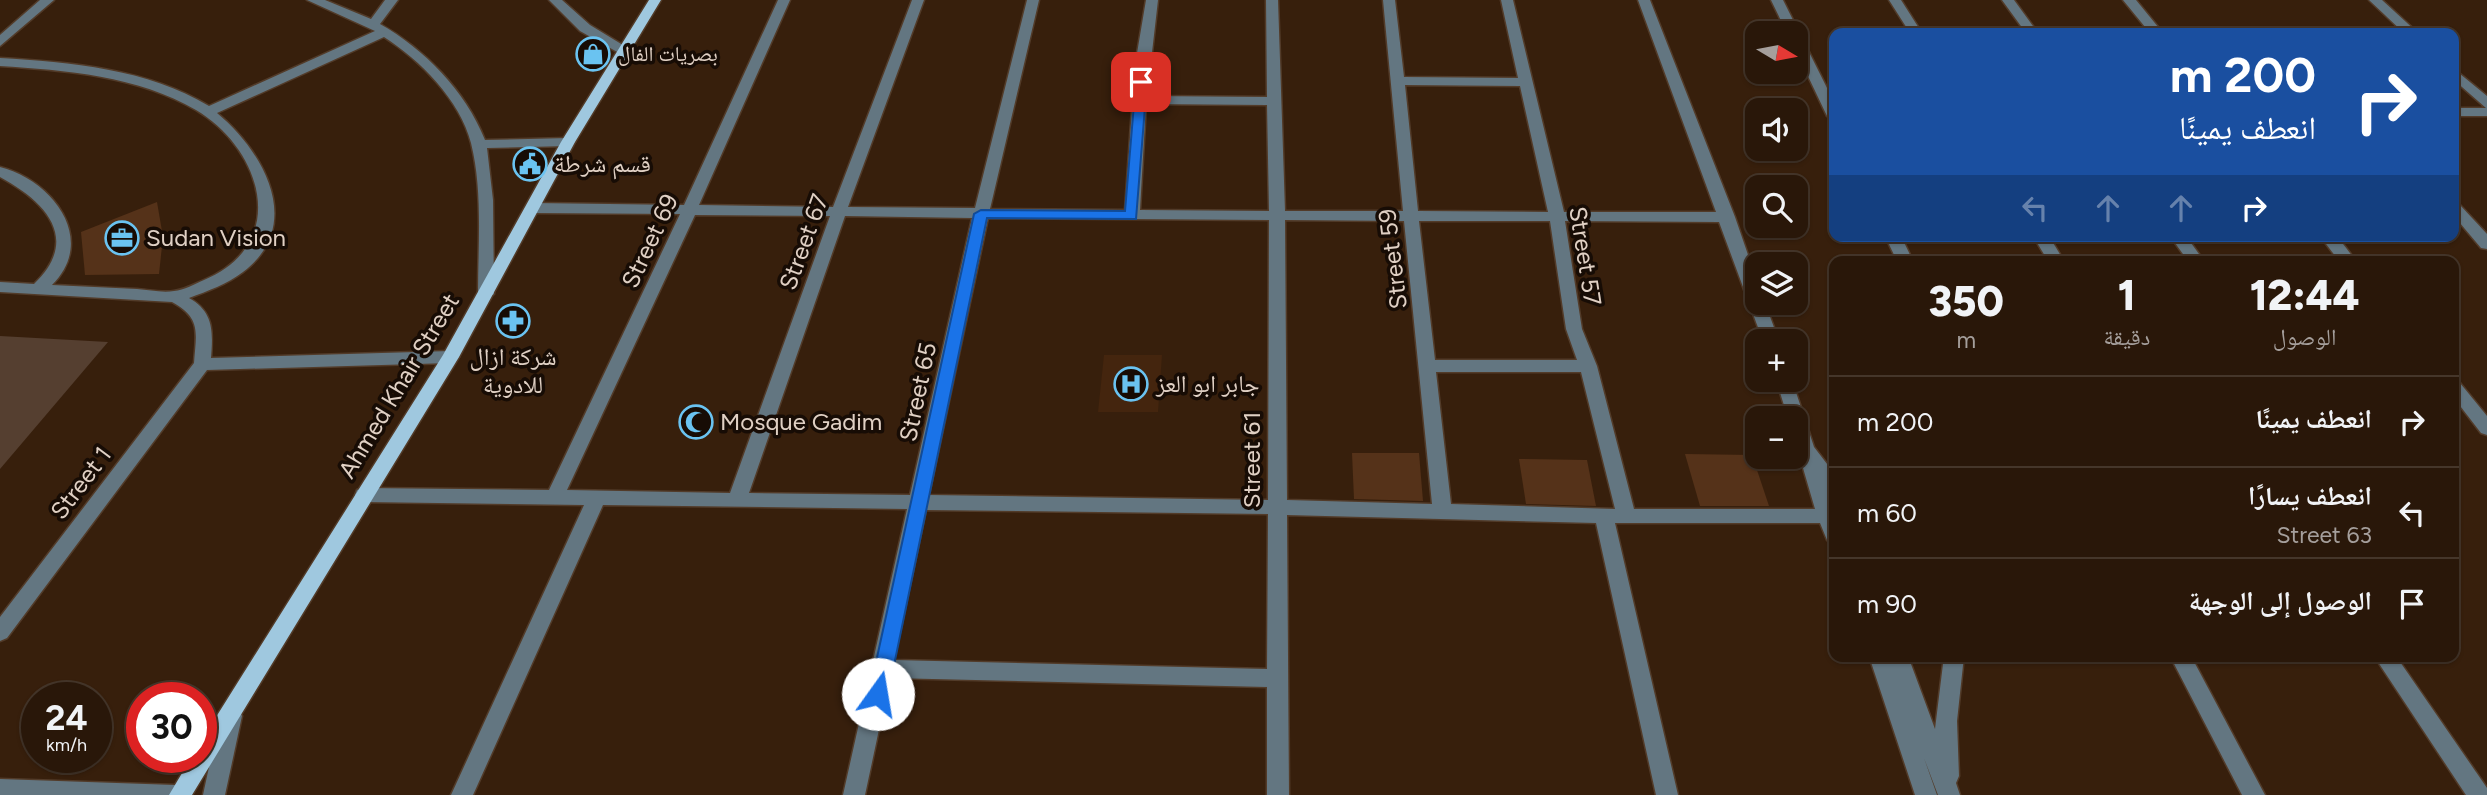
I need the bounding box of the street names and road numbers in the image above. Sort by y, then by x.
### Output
street label: Street 69 [615,189,684,292]
street label: Street 67 [773,190,834,294]
street label: Street 57 [1563,204,1608,308]
street label: Street 59 [1372,207,1413,311]
street label: Ahmed Khair Street [332,288,465,483]
street label: Street 65 [893,340,942,444]
street label: Street 61 [1237,412,1266,508]
street label: Street 1 [44,441,117,525]

